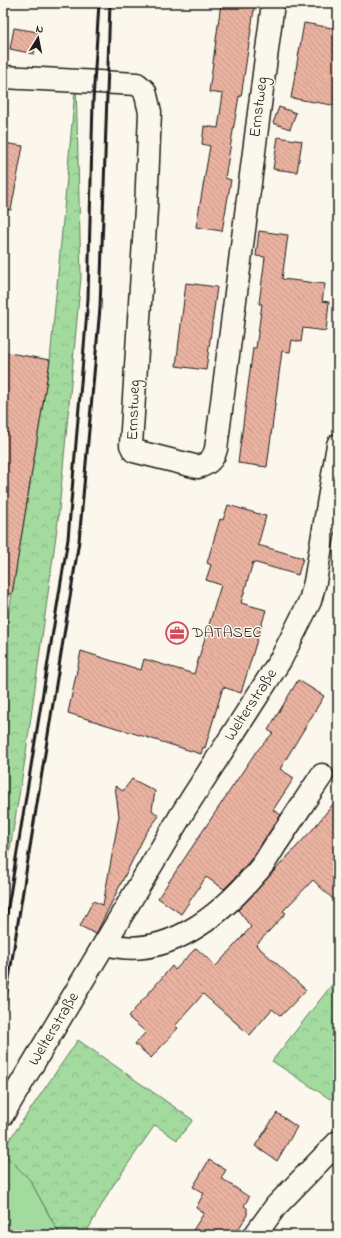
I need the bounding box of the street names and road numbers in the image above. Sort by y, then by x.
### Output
street label: Ernstweg [243,75,275,139]
street label: Ernstweg [121,379,147,441]
street label: Welterstraße [218,663,284,746]
street label: Welterstraße [22,987,86,1071]

